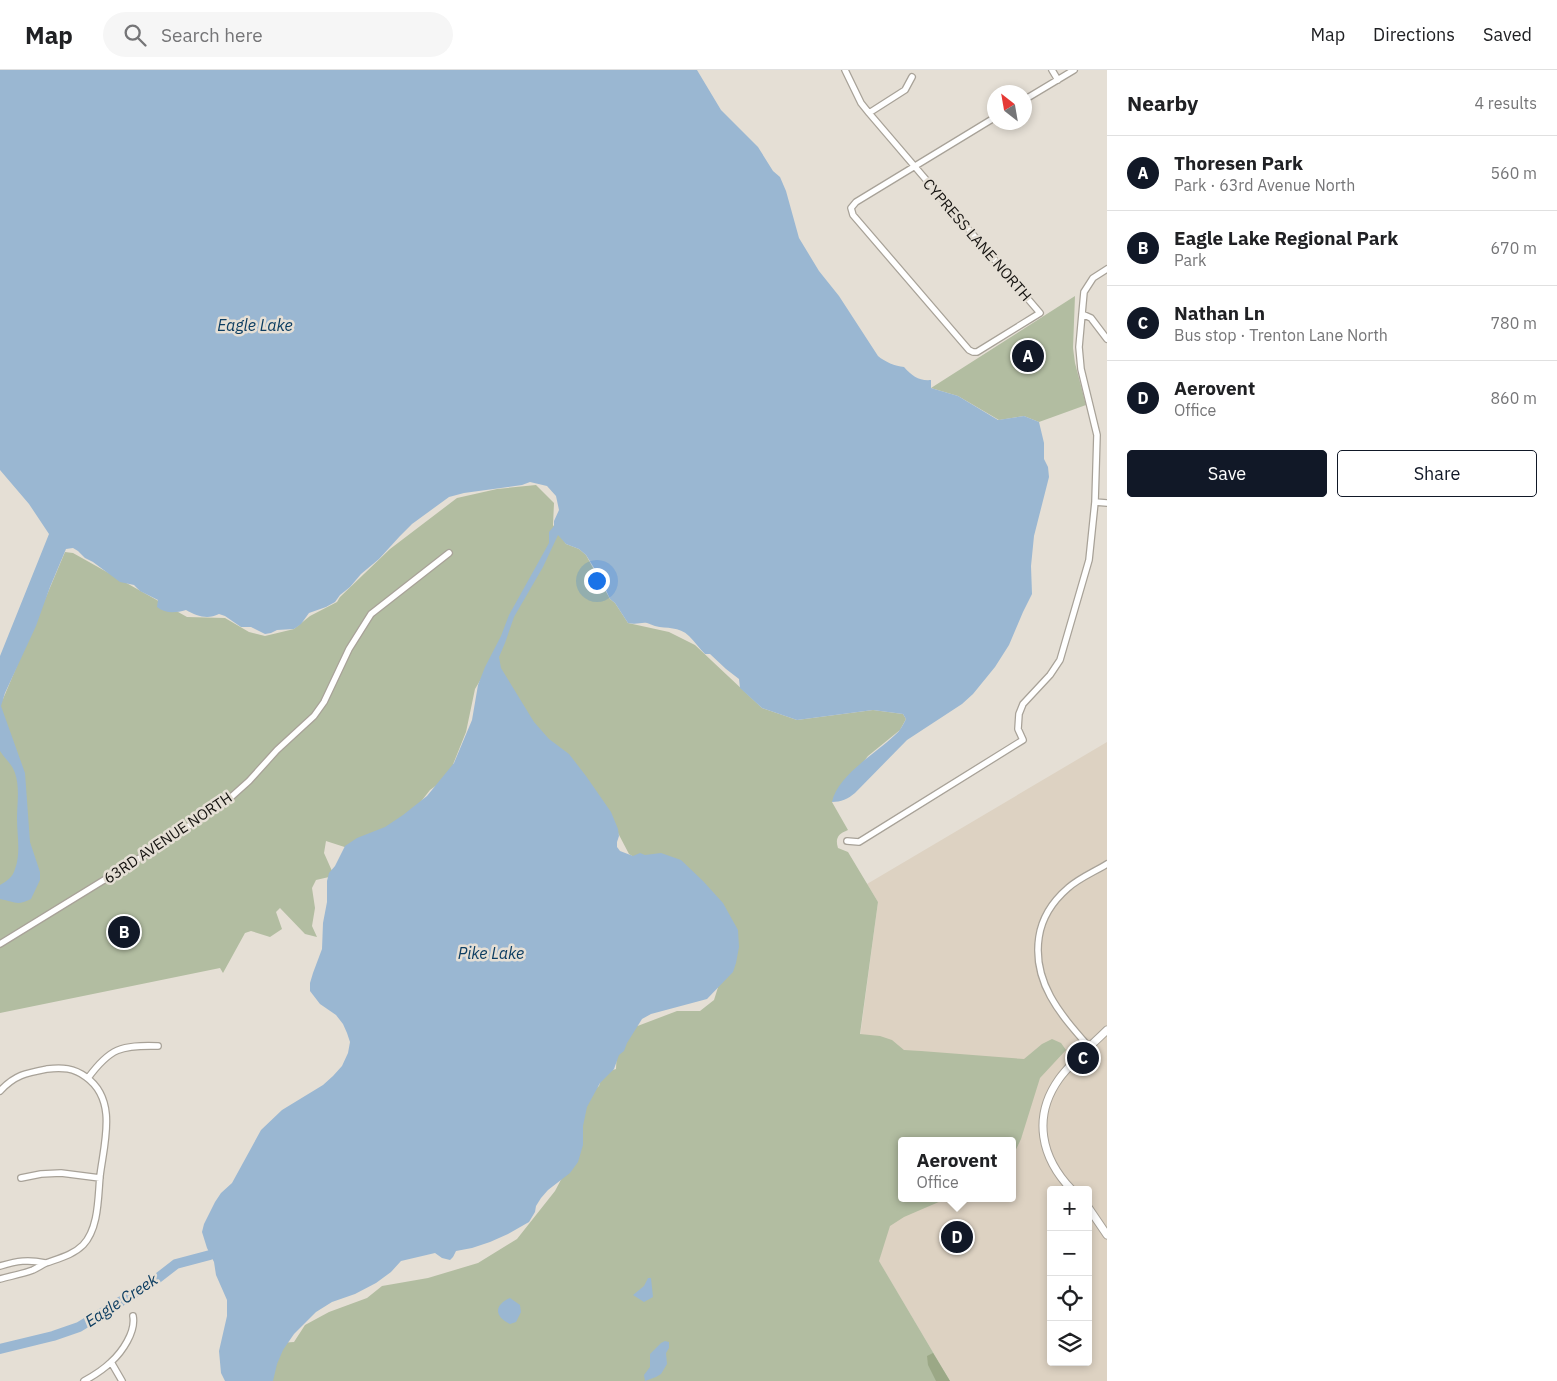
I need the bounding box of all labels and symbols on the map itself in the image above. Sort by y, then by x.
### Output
north arrow [987,85,1032,130]
street label: CYPRESS LANE NORTH [919,174,1036,305]
water label: Eagle Lake [217,315,293,335]
pin: A [1012,337,1044,375]
your location [584,568,610,594]
street label: 63RD AVENUE NORTH [100,788,236,888]
pin: B [108,913,140,951]
water label: Pike Lake [458,943,524,963]
pin: C [1067,1039,1099,1077]
pin: D [941,1218,973,1256]
water label: Eagle Creek [81,1269,162,1331]

